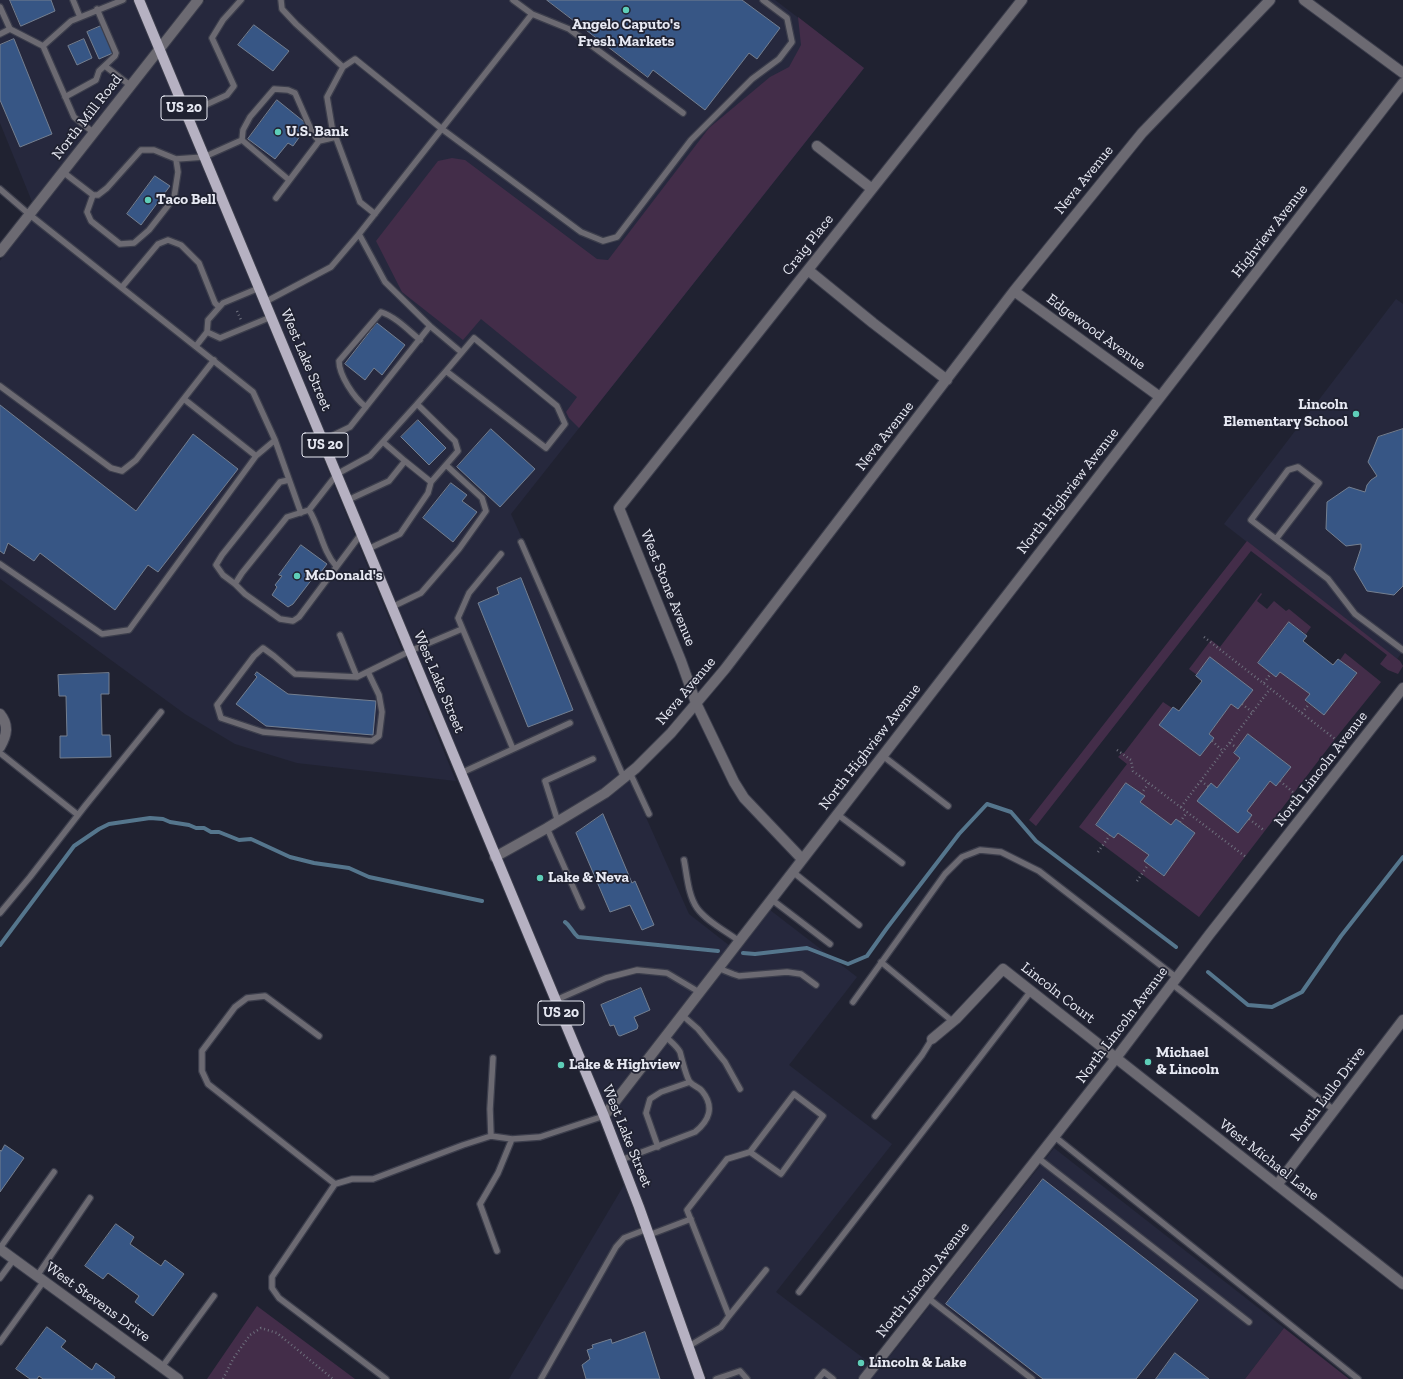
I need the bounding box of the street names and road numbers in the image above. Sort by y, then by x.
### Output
street label: North Mill Road [48,71,126,163]
road number: US 20 [161,96,207,120]
street label: Neva Avenue [1051,142,1117,218]
street label: Highview Avenue [1228,181,1312,281]
street label: Craig Place [778,211,838,279]
street label: Edgewood Avenue [1043,290,1149,374]
street label: West Lake Street [276,306,336,414]
street label: Neva Avenue [852,398,918,474]
street label: North Highview Avenue [1013,424,1123,558]
road number: US 20 [302,433,348,457]
street label: West Stone Avenue [636,527,700,649]
street label: West Lake Street [409,628,469,736]
street label: Neva Avenue [652,653,720,729]
street label: North Highview Avenue [815,680,925,814]
street label: North Lincoln Avenue [1270,708,1372,830]
street label: Lincoln Court [1017,958,1099,1028]
street label: North Lincoln Avenue [1072,963,1172,1087]
road number: US 20 [538,1001,584,1025]
street label: North Lullo Drive [1287,1043,1369,1145]
street label: West Lake Street [598,1082,656,1190]
street label: West Michael Lane [1216,1116,1322,1204]
street label: North Lincoln Avenue [872,1219,974,1341]
street label: West Stevens Drive [42,1258,154,1346]

